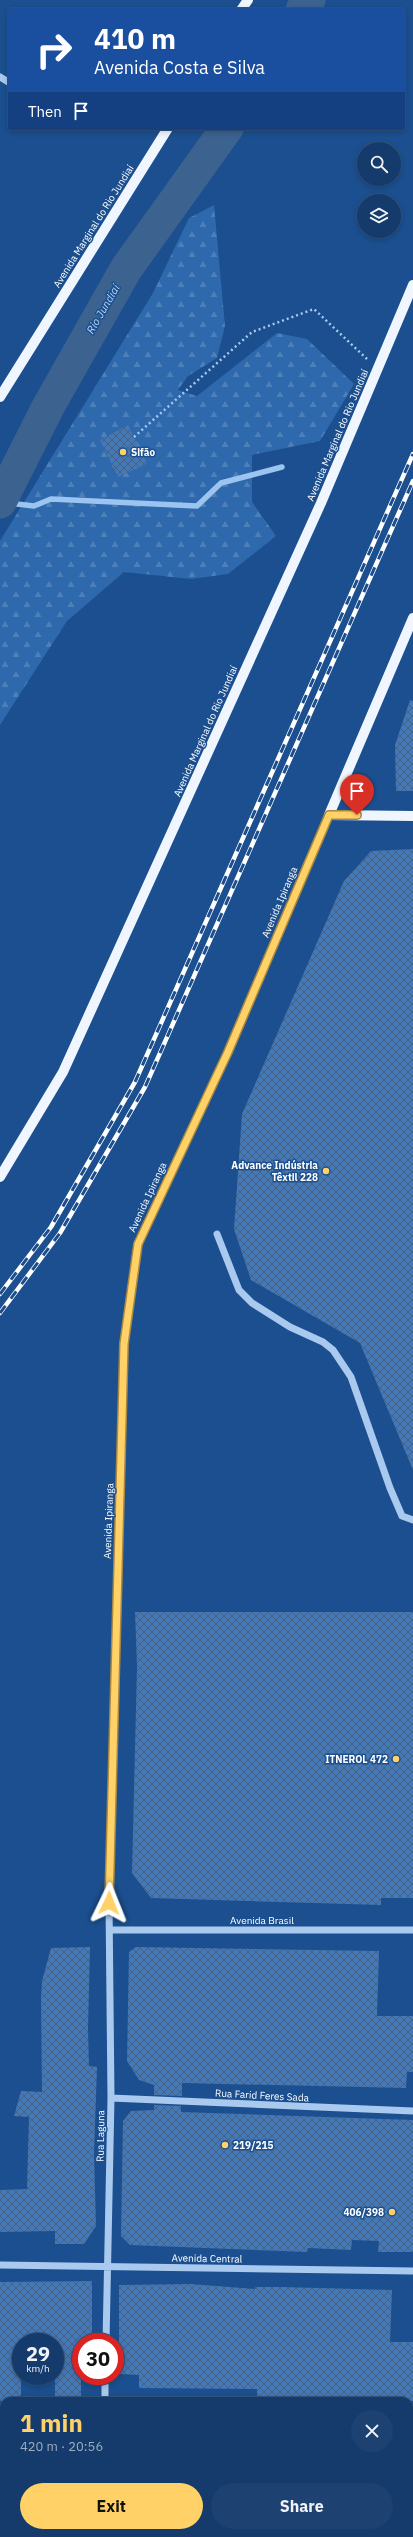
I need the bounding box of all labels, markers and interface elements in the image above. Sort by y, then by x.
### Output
text: 410 m [94,20,176,57]
icon: right [28,24,80,76]
text: Avenida Costa e Silva [94,56,265,79]
icon: arrive [70,100,92,122]
text: Then [28,102,62,121]
map controls [357,142,401,238]
button: search [357,142,401,186]
street label: Avenida Marginal do Rio Jundiaí [50,162,137,290]
button: layers [357,194,401,238]
water label: Rio Jundiaí [83,281,123,336]
street label: Avenida Marginal do Rio Jundiaí [304,367,371,503]
place label: Sifão [131,446,155,459]
marker: Sifão [118,447,128,457]
street label: Avenida Marginal do Rio Jundiaí [171,663,241,799]
pin [340,774,374,815]
icon: arrive [346,780,368,802]
street label: Avenida Ipiranga [259,864,301,940]
place label: Advance Indústria Têxtil 228 [231,1159,318,1184]
street label: Avenida Ipiranga [126,1160,170,1234]
marker: Advance Indústria Têxtil 228 [321,1166,331,1176]
street label: Avenida Ipiranga [101,1482,116,1559]
place label: ITNEROL 472 [325,1753,388,1766]
marker: ITNEROL 472 [391,1754,401,1764]
position arrow [88,1882,130,1924]
street label: Avenida Brasil [230,1914,294,1927]
street label: Rua Farid Feres Sada [215,2087,310,2104]
street label: Rua Laguna [94,2109,107,2162]
place label: 219/215 [233,2139,274,2152]
marker: 219/215 [220,2140,230,2150]
place label: 406/398 [343,2206,384,2219]
marker: 406/398 [387,2207,397,2217]
street label: Avenida Central [171,2251,243,2266]
speed limit sign: 30 [72,2333,124,2385]
text: 29 [26,2340,50,2367]
text: km/h [26,2362,50,2375]
text: 1 min [20,2407,83,2439]
button: close [351,2410,393,2452]
text: 420 m · 20:56 [20,2438,103,2455]
button: Exit [20,2483,203,2529]
button: Share [211,2483,393,2529]

